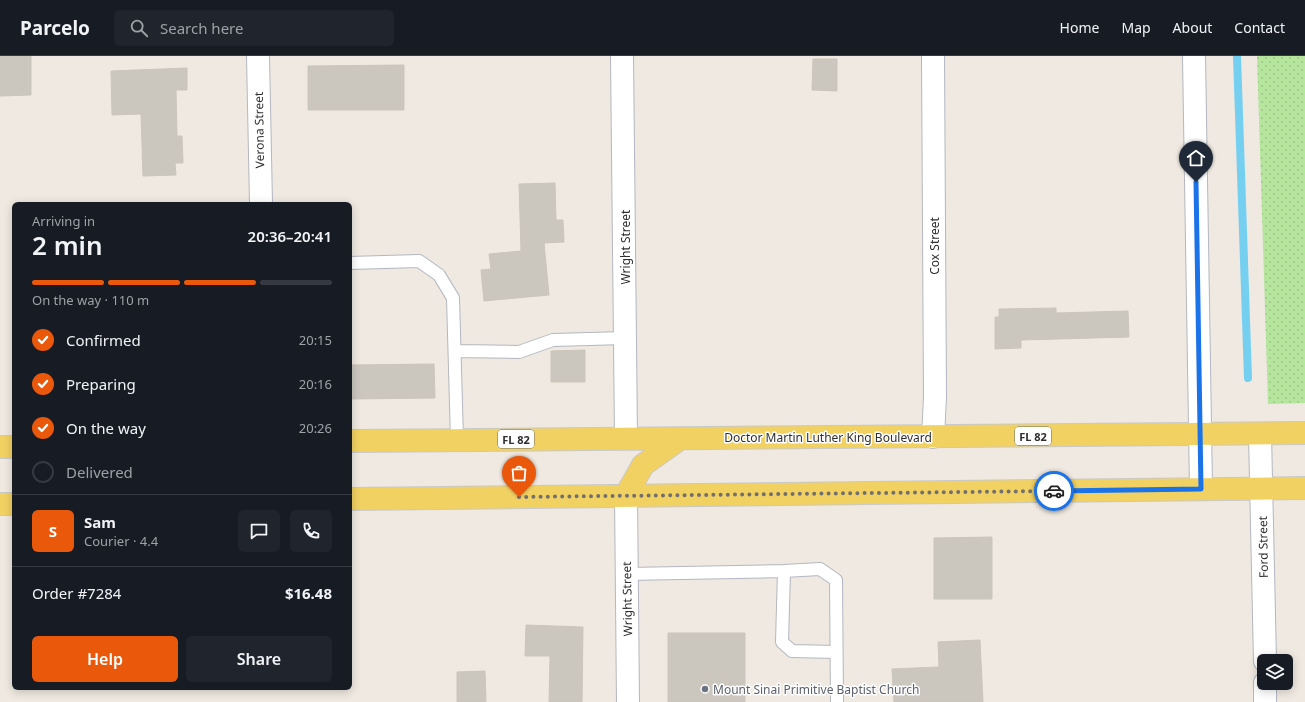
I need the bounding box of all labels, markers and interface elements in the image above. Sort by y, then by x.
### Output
search box [114,10,394,46]
text: Parcelo [20,15,90,41]
icon: search [128,17,150,39]
text: Search here [160,18,243,38]
text: Home [1060,18,1099,37]
text: Map [1121,18,1151,37]
text: About [1173,18,1212,37]
text: Contact [1234,18,1285,37]
street label: Verona Street [250,91,268,168]
pin [1179,141,1213,182]
icon: home [1185,147,1207,169]
street label: Wright Street [617,209,634,284]
text: Arriving in [32,212,95,230]
street label: Cox Street [926,217,943,275]
text: 20:36–20:41 [248,226,332,246]
text: 2 min [32,227,103,263]
text: On the way · 110 m [32,291,149,309]
icon: check [32,329,54,351]
text: Confirmed [66,330,141,350]
text: 20:15 [299,331,332,349]
icon: check [32,373,54,395]
text: Preparing [66,374,136,394]
text: 20:16 [299,375,332,393]
icon: check [32,417,54,439]
text: On the way [66,418,146,438]
text: 20:26 [299,419,332,437]
road number: FL 82 [1015,427,1051,445]
street label: Doctor Martin Luther King Boulevard [724,429,932,446]
road number: FL 82 [498,430,534,448]
pin [502,456,536,497]
text: Delivered [66,462,133,482]
icon: bag [508,462,530,484]
courier [1034,471,1074,511]
icon: car [1043,480,1065,502]
button: chat [238,510,280,552]
button: phone [290,510,332,552]
text: Sam [84,512,116,532]
street label: Ford Street [1254,515,1272,578]
text: S [49,521,57,541]
text: Courier · 4.4 [84,532,158,550]
street label: Wright Street [618,561,636,637]
text: Order #7284 [32,583,121,603]
text: $16.48 [285,583,332,603]
button: Help [32,636,178,682]
button: Share [186,636,332,682]
map controls [1257,654,1293,690]
button: layers [1257,654,1293,690]
place label: Mount Sinai Primitive Baptist Church [713,681,919,698]
marker: Mount Sinai Primitive Baptist Church [700,684,710,694]

